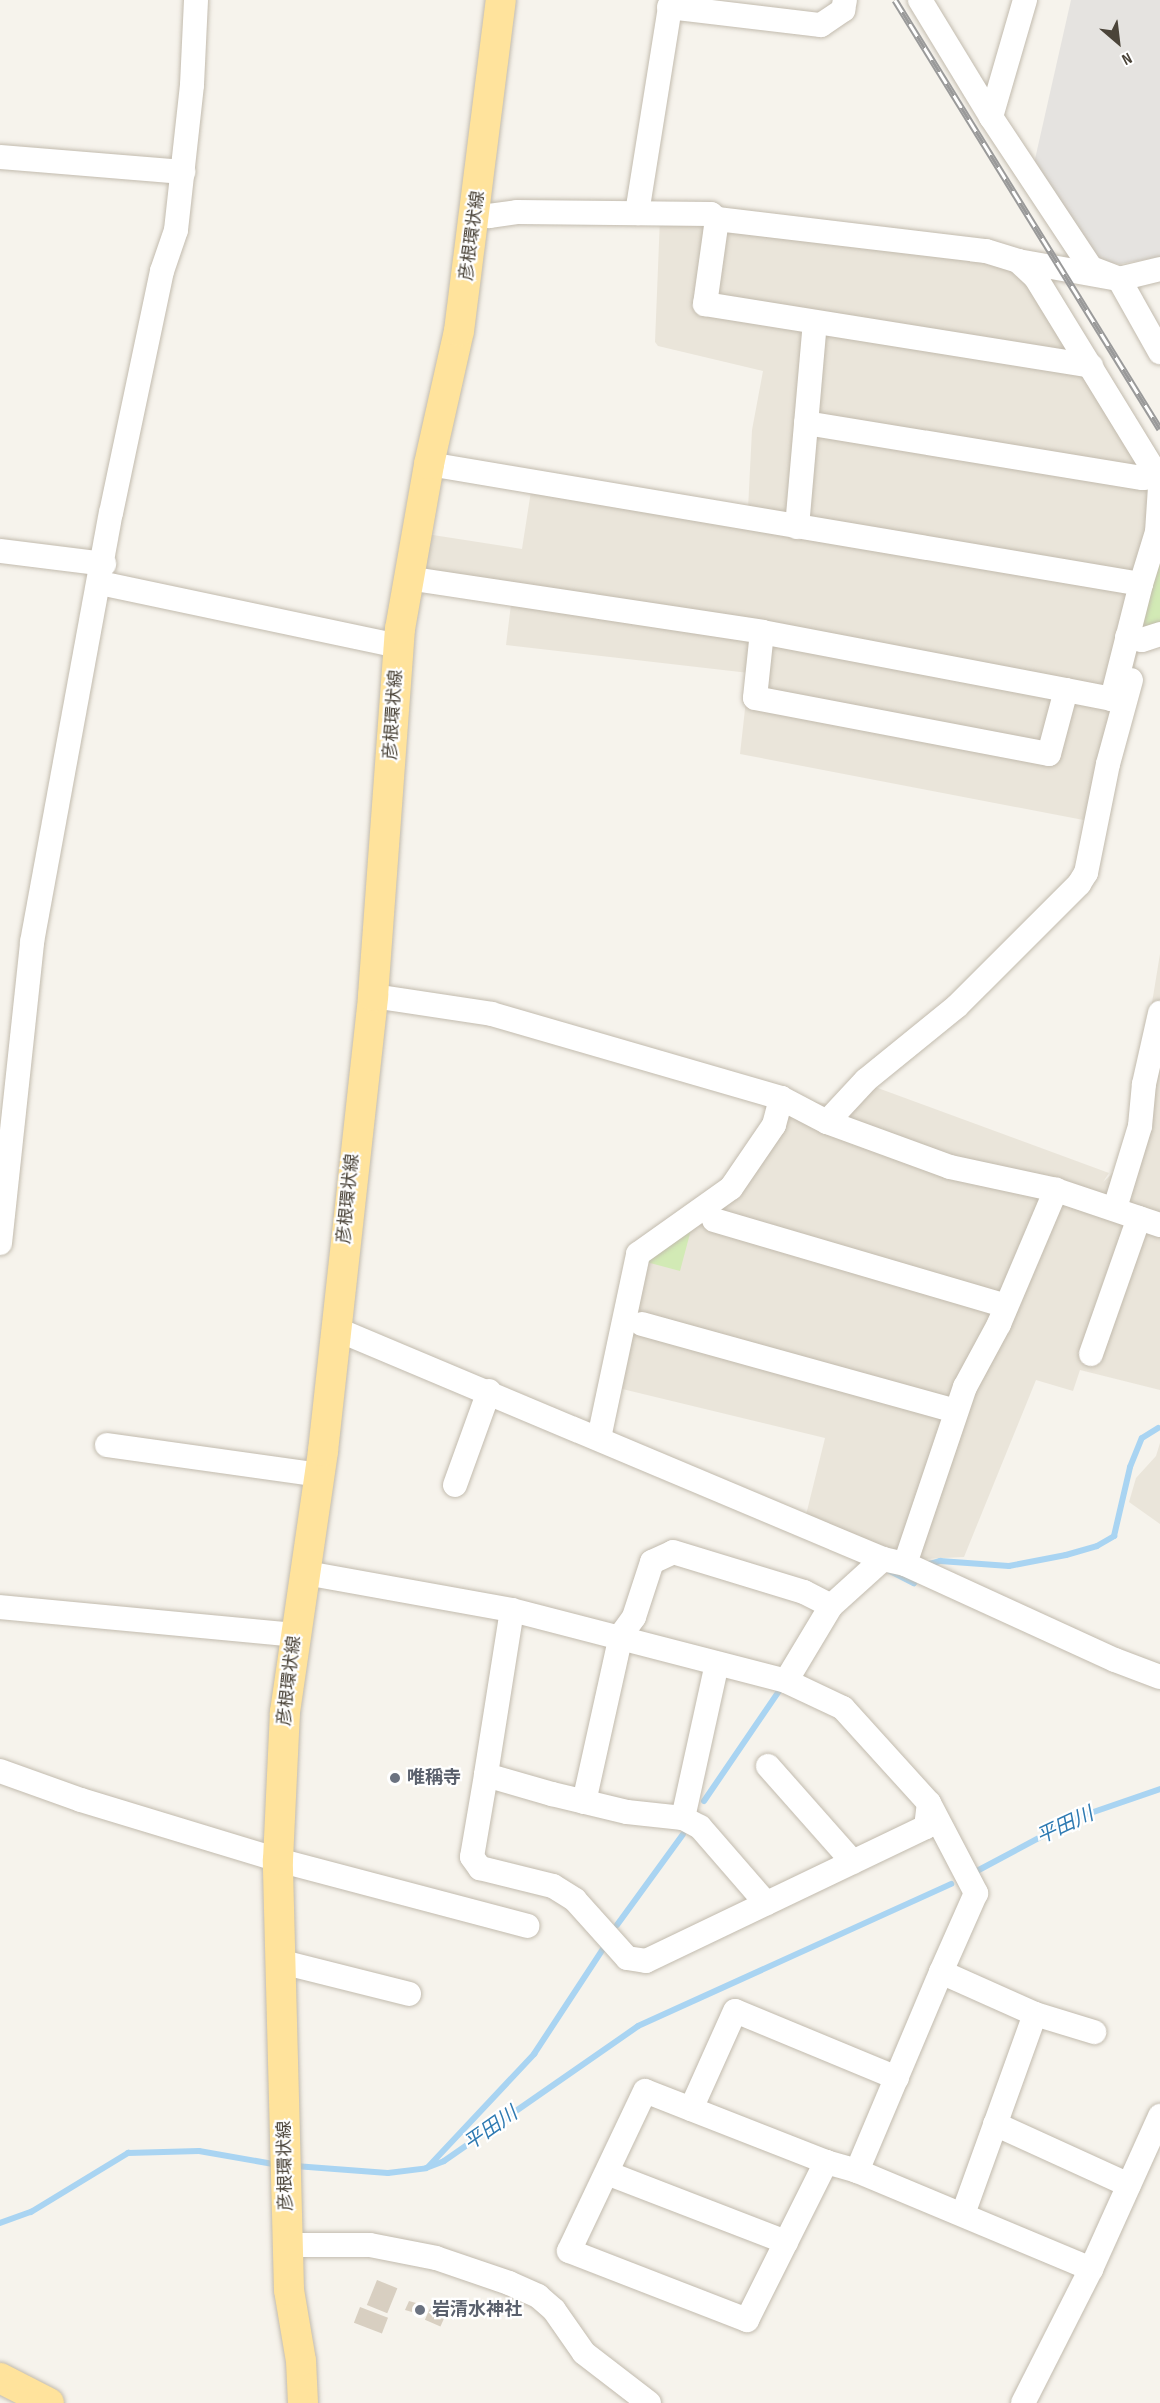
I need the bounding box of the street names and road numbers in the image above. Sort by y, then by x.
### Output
street label: 彦根環状線 [456,190,490,282]
street label: 彦根環状線 [380,669,408,761]
street label: 彦根環状線 [334,1153,364,1245]
street label: 彦根環状線 [274,1635,306,1727]
street label: 彦根環状線 [274,2121,298,2211]

